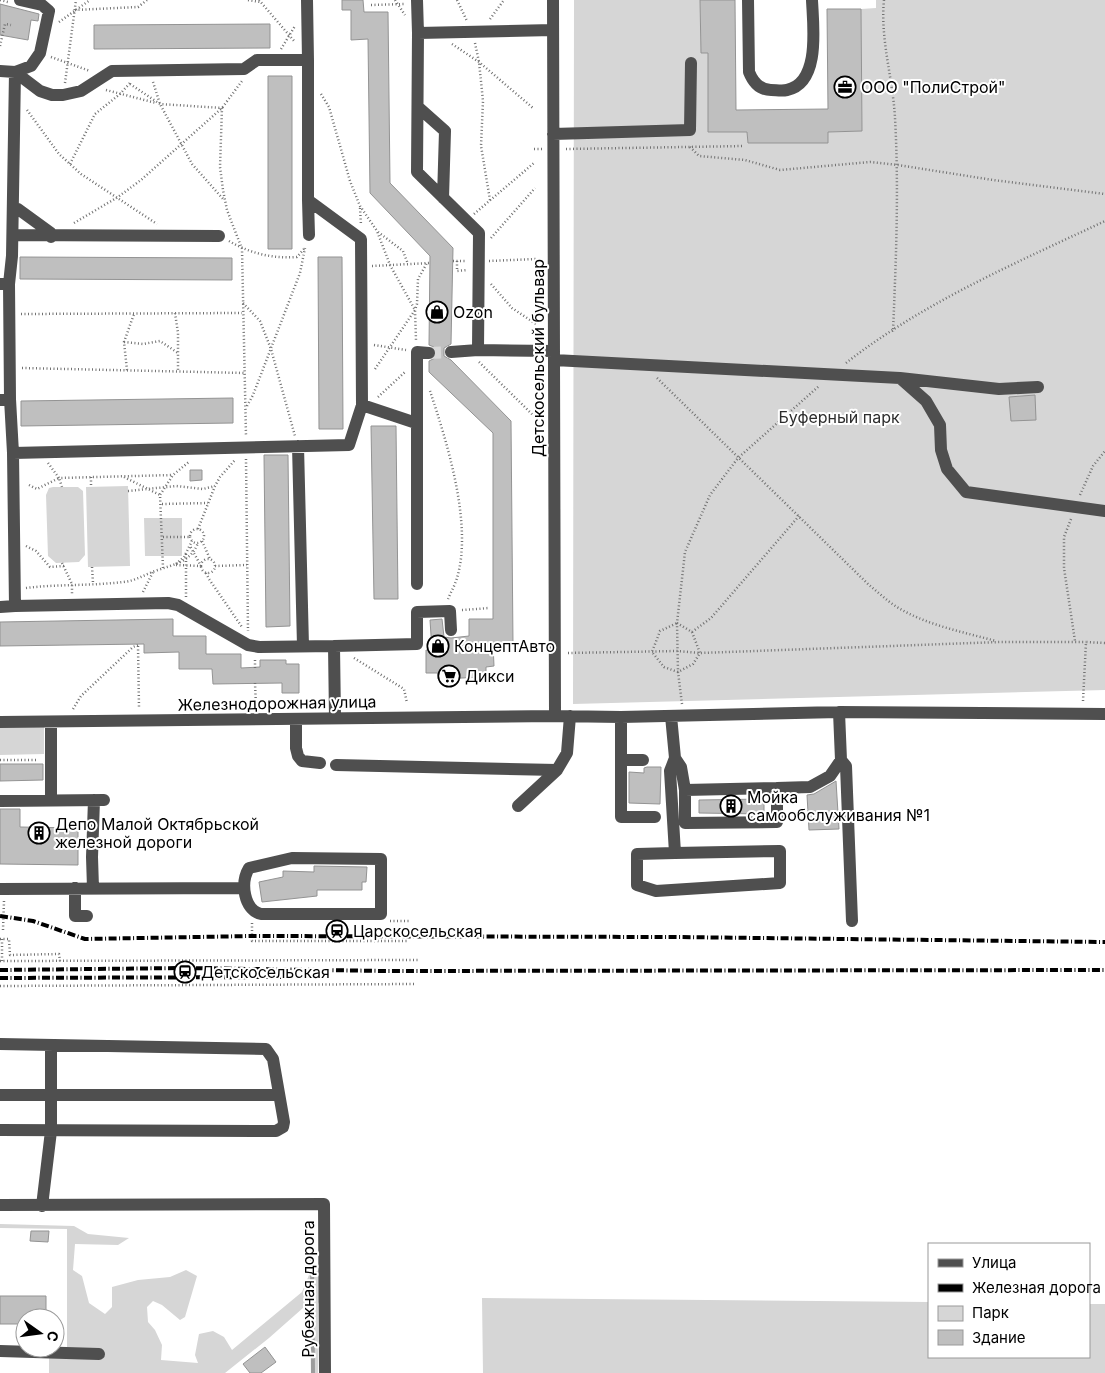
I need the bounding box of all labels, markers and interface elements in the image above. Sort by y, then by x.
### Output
office icon: ООО "ПолиСтрой" [833,75,857,99]
place label: ООО "ПолиСтрой" [861,77,1006,97]
street label: Детскосельский бульвар [528,259,548,457]
shop icon: Ozon [425,300,449,324]
place label: Ozon [453,302,493,322]
park label: Буферный парк [778,407,900,427]
shop icon: КонцептАвто [426,634,450,658]
place label: КонцептАвто [454,636,555,656]
supermarket icon: Дикси [437,664,461,688]
place label: Дикси [465,666,514,686]
street label: Железнодорожная улица [178,691,376,715]
place label: Мойка самообслуживания №1 [747,787,930,825]
building icon: Мойка самообслуживания №1 [719,794,743,818]
place label: Депо Малой Октябрьской железной дороги [55,814,259,852]
building icon: Депо Малой Октябрьской железной дороги [27,821,51,845]
station icon: Царскосельская [325,919,349,943]
place label: Царскосельская [353,921,483,941]
station icon: Детскосельская [173,960,197,984]
place label: Детскосельская [201,962,330,982]
street label: Рубежная дорога [298,1220,318,1358]
legend [928,1243,1090,1358]
text: Улица [972,1253,1016,1272]
text: Железная дорога [972,1278,1101,1297]
text: Парк [972,1303,1009,1322]
north arrow [15,1308,65,1358]
text: Здание [972,1328,1026,1347]
text: С [44,1329,63,1343]

